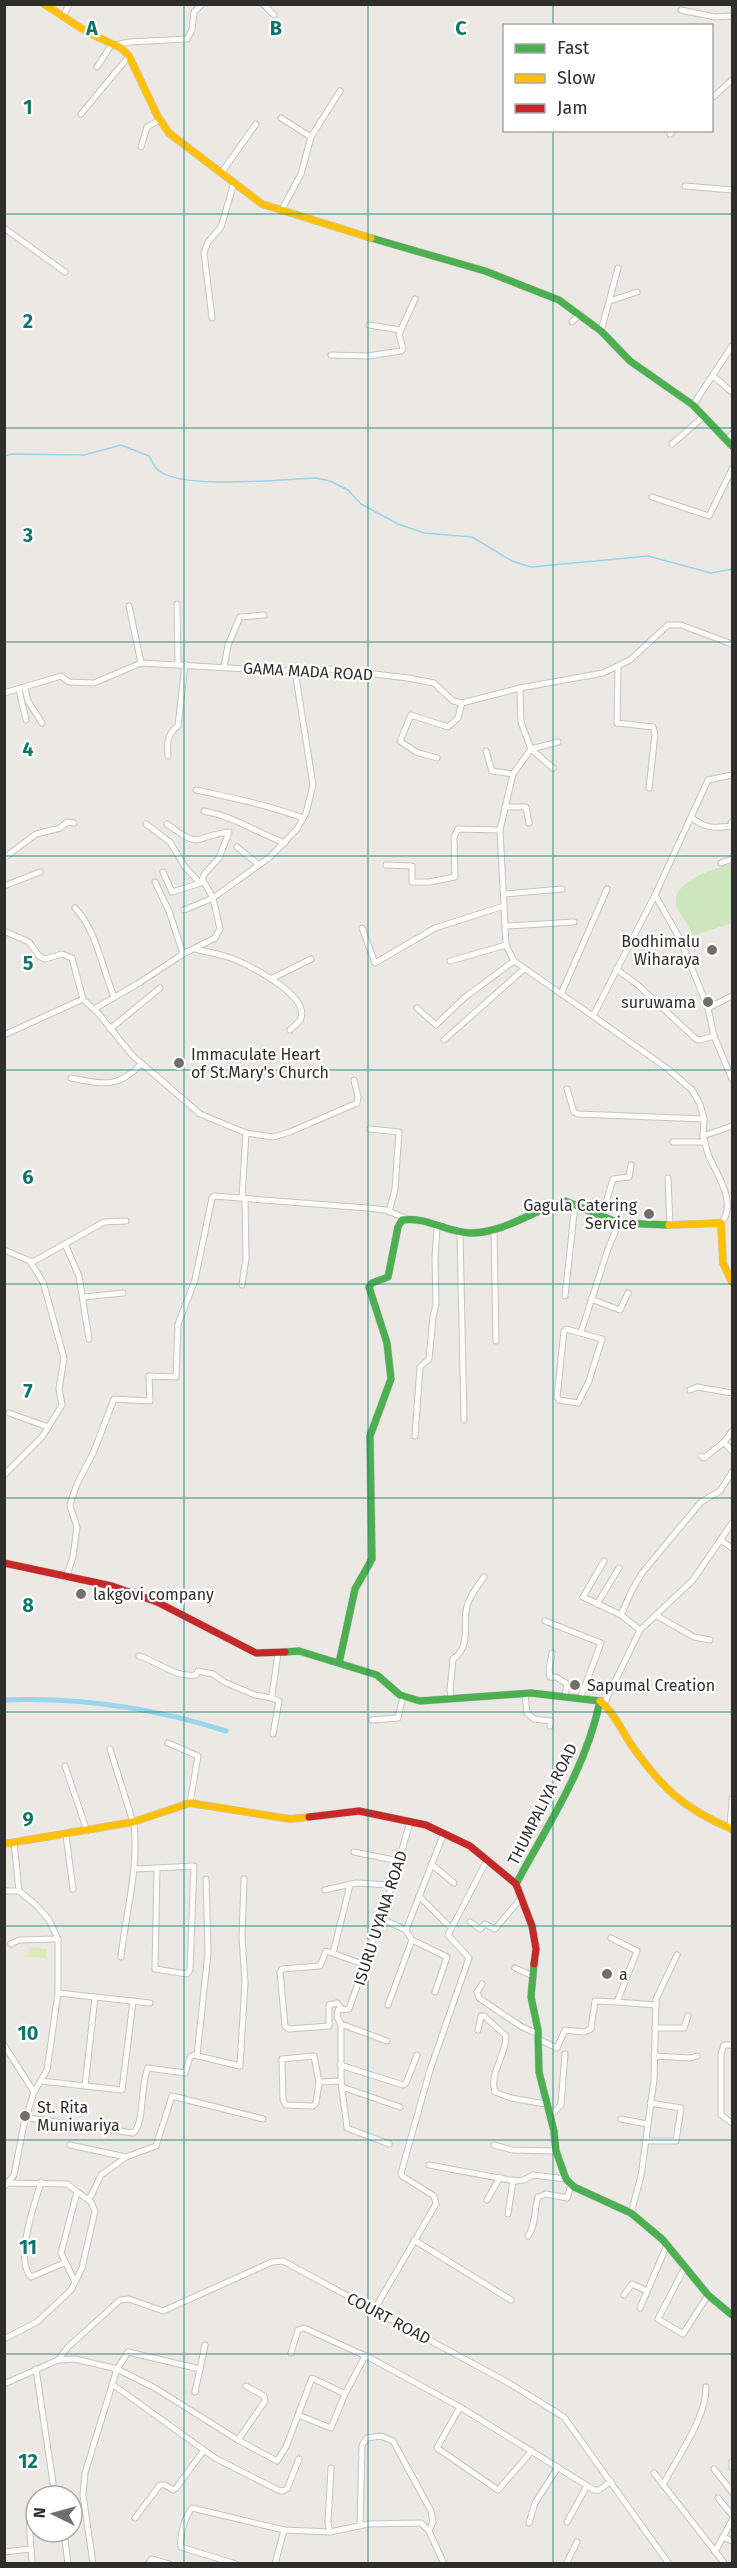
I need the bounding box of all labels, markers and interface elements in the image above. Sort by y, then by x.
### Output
text: A [85,16,99,40]
text: B [270,16,282,40]
text: C [455,16,467,40]
legend [503,24,713,132]
text: Fast [557,37,590,59]
text: Slow [557,67,596,89]
text: 1 [23,95,33,119]
text: Jam [557,97,588,119]
text: 2 [23,309,33,333]
text: 3 [22,523,33,547]
street label: GAMA MADA ROAD [242,659,373,684]
text: 4 [22,737,34,761]
place label: Bodhimalu Wiharaya [621,932,700,969]
marker: Bodhimalu Wiharaya [705,943,719,957]
text: 5 [23,951,34,975]
place label: suruwama [621,993,696,1012]
marker: suruwama [701,995,715,1009]
place label: Immaculate Heart of St.Mary's Church [191,1045,329,1082]
marker: Immaculate Heart of St.Mary's Church [172,1056,186,1070]
text: 6 [22,1165,34,1189]
place label: Gagula Catering Service [523,1196,638,1233]
marker: Gagula Catering Service [642,1207,656,1221]
text: 7 [23,1379,33,1403]
place label: lakgovi company [93,1585,214,1604]
marker: lakgovi company [74,1587,88,1601]
text: 8 [22,1593,34,1617]
place label: Sapumal Creation [587,1676,715,1695]
marker: Sapumal Creation [568,1678,582,1692]
street label: THUMPALIYA ROAD [504,1740,581,1868]
text: 9 [22,1807,34,1831]
street label: ISURU UYANA ROAD [350,1848,411,1988]
place label: a [619,1965,628,1984]
marker: a [600,1967,614,1981]
text: 10 [18,2021,38,2045]
place label: St. Rita Muniwariya [37,2098,120,2135]
marker: St. Rita Muniwariya [18,2109,32,2123]
text: 11 [19,2235,37,2259]
street label: COURT ROAD [344,2288,434,2348]
text: 12 [18,2449,38,2473]
north arrow [24,2484,84,2544]
text: N [30,2507,49,2519]

